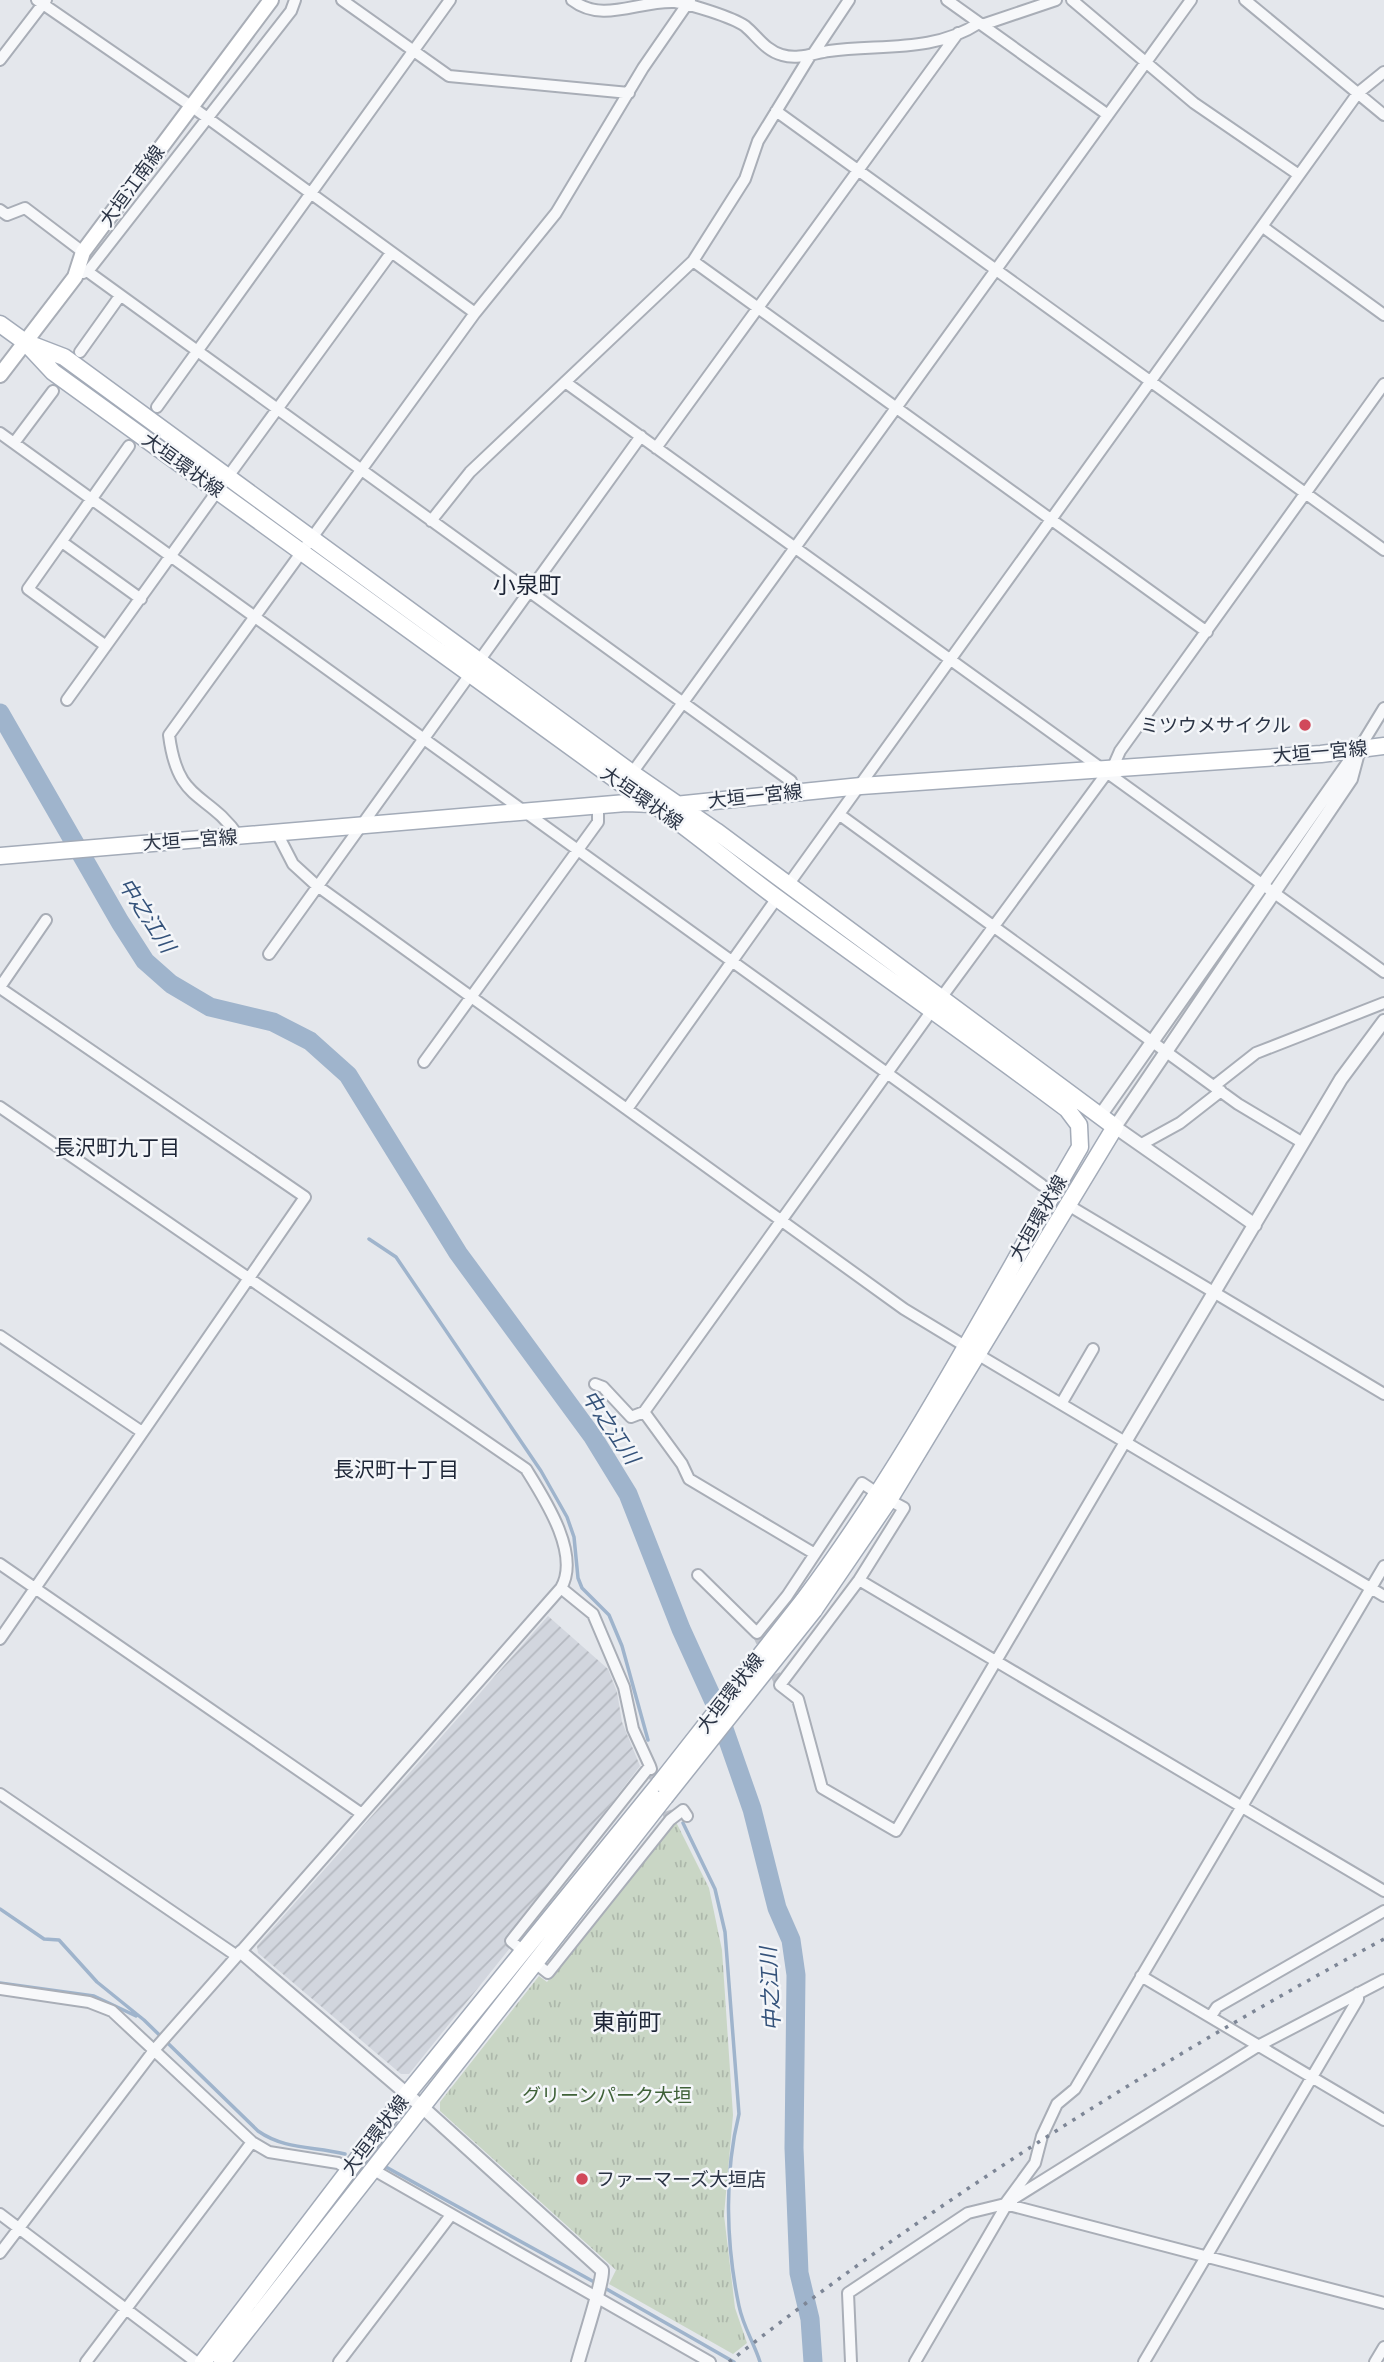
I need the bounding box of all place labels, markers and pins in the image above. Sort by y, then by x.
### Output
place label: ミツウメサイクル [1140,715,1291,736]
marker: ミツウメサイクル [1297,717,1313,733]
place label: ファーマーズ大垣店 [596,2169,766,2190]
marker: ファーマーズ大垣店 [574,2171,590,2187]

